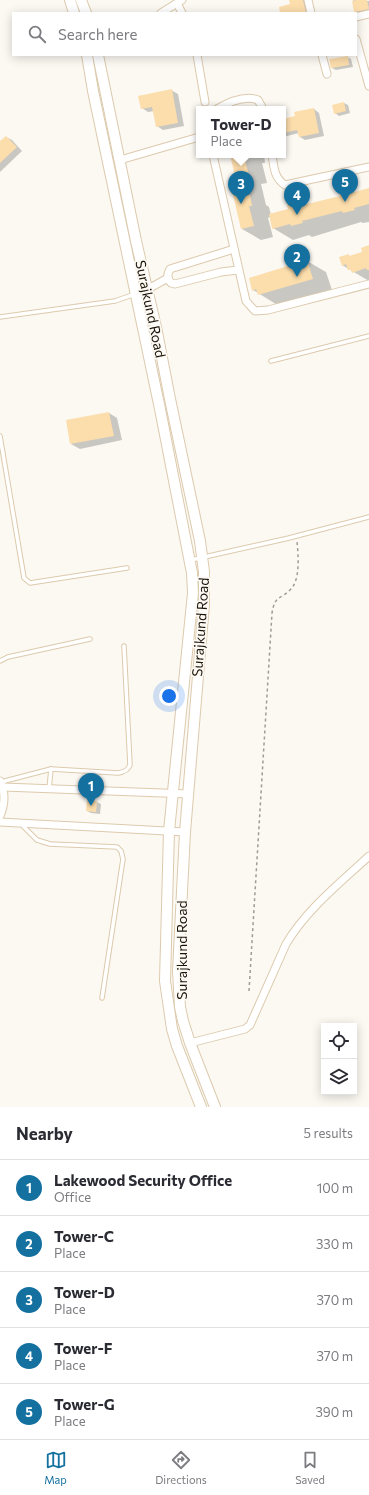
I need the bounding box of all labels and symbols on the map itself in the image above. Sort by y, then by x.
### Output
pin: 5 [332,169,358,202]
pin: 3 [228,171,254,204]
pin: 4 [284,182,310,215]
pin: 2 [284,244,310,277]
street label: Surajkund Road [132,259,170,359]
street label: Surajkund Road [188,577,212,677]
your location [159,686,179,706]
pin: 1 [78,773,104,806]
street label: Surajkund Road [173,900,190,1000]

